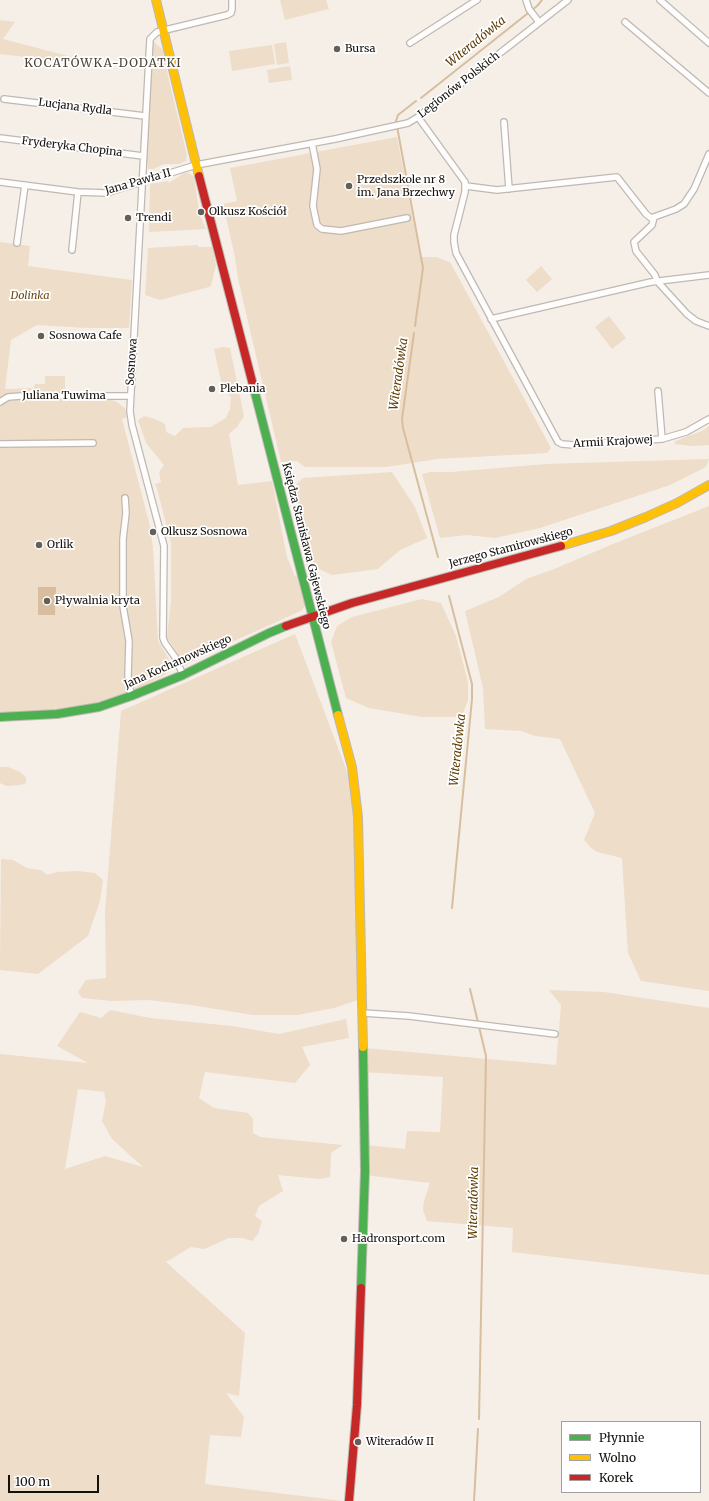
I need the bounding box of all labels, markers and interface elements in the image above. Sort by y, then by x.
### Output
water label: Witeradówka [443,14,509,70]
place label: Bursa [345,42,375,56]
marker: Bursa [332,44,342,54]
street label: Legionów Polskich [416,49,502,121]
district label: KOCATÓWKA-DODATKI [24,57,182,71]
street label: Lucjana Rydla [38,96,112,118]
street label: Fryderyka Chopina [21,134,123,160]
street label: Jana Pawła II [103,166,173,198]
place label: Przedszkole nr 8 im. Jana Brzechwy [357,173,455,199]
marker: Przedszkole nr 8 im. Jana Brzechwy [344,181,354,191]
place label: Olkusz Kościół [209,205,287,219]
marker: Olkusz Kościół [196,207,206,217]
place label: Trendi [136,211,172,225]
marker: Trendi [123,213,133,223]
park label: Dolinka [10,289,50,303]
place label: Sosnowa Cafe [49,329,122,343]
marker: Sosnowa Cafe [36,331,46,341]
water label: Witeradówka [387,337,411,411]
street label: Sosnowa [124,338,140,386]
place label: Plebania [220,382,265,396]
marker: Plebania [207,384,217,394]
street label: Juliana Tuwima [22,389,106,403]
street label: Armii Krajowej [573,433,653,451]
street label: Księdza Stanisława Gajewskiego [279,461,333,631]
place label: Olkusz Sosnowa [161,525,247,539]
street label: Jerzego Stamirowskiego [448,525,574,571]
marker: Olkusz Sosnowa [148,527,158,537]
place label: Orlik [47,538,74,552]
marker: Orlik [34,540,44,550]
place label: Pływalnia kryta [55,594,140,608]
marker: Pływalnia kryta [42,596,52,606]
street label: Jana Kochanowskiego [122,632,234,692]
water label: Witeradówka [447,713,469,787]
water label: Witeradówka [466,1167,482,1239]
place label: Hadronsport.com [352,1232,445,1246]
marker: Hadronsport.com [339,1234,349,1244]
legend [561,1421,701,1493]
text: Płynnie [599,1430,644,1445]
place label: Witeradów II [366,1435,434,1449]
marker: Witeradów II [353,1437,363,1447]
text: Wolno [599,1450,636,1465]
scale bar [10,1467,101,1493]
text: Korek [599,1470,633,1485]
text: 100 m [15,1474,50,1489]

